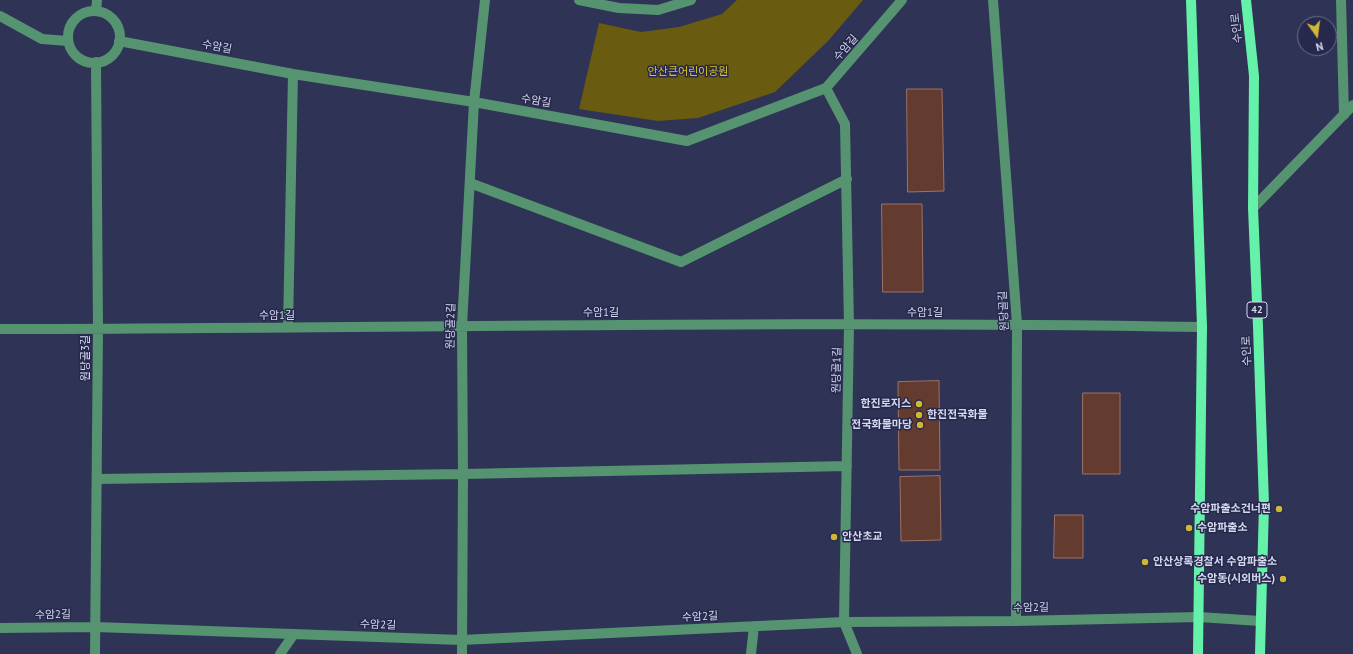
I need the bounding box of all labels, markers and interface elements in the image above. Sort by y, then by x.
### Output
street label: 수인로 [1229,12,1245,44]
north arrow [1297,16,1337,56]
street label: 수암길 [831,32,861,64]
street label: 수암길 [201,38,233,56]
text: N [1314,39,1325,54]
park label: 안산큰어린이공원 [648,65,728,79]
street label: 수암길 [520,92,552,110]
street label: 원당골길 [996,290,1012,332]
road number: 42 [1247,302,1267,318]
street label: 원당골2길 [444,303,458,349]
street label: 수암1길 [583,306,619,320]
street label: 수암1길 [907,306,943,320]
street label: 수암1길 [259,309,295,323]
street label: 원당골3길 [79,335,93,381]
street label: 수인로 [1240,336,1254,366]
street label: 원당골1길 [830,347,844,393]
place label: 한진로지스 [860,397,911,411]
marker: 한진로지스 [914,399,924,409]
place label: 한진전국화물 [927,408,988,422]
marker: 한진전국화물 [914,410,924,420]
place label: 전국화물마당 [851,418,912,432]
marker: 전국화물마당 [915,420,925,430]
place label: 수암파출소건너편 [1190,502,1271,516]
marker: 수암파출소건너편 [1274,504,1284,514]
place label: 수암파출소 [1197,521,1248,535]
marker: 수암파출소 [1184,523,1194,533]
place label: 안산초교 [842,530,882,544]
marker: 안산초교 [829,532,839,542]
place label: 안산상록경찰서 수암파출소 [1153,555,1277,569]
marker: 안산상록경찰서 수암파출소 [1140,557,1150,567]
place label: 수암동(시외버스) [1197,572,1275,586]
marker: 수암동(시외버스) [1278,574,1288,584]
street label: 수암2길 [1013,601,1049,615]
street label: 수암2길 [35,608,71,622]
street label: 수암2길 [682,609,718,625]
street label: 수암2길 [360,618,396,632]

